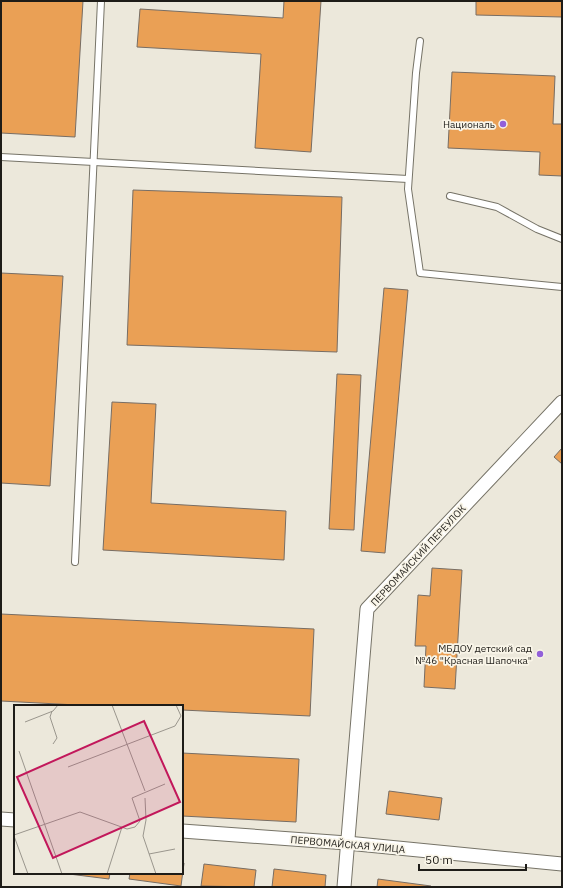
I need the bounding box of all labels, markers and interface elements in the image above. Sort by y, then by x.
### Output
place label: Националь [443,118,495,131]
marker: Националь [498,119,508,129]
street label: ПЕРВОМАЙСКИЙ ПЕРЕУЛОК [368,502,469,609]
place label: МБДОУ детский сад №46 "Красная Шапочка" [415,642,532,667]
marker: МБДОУ детский сад №46 "Красная Шапочка" [535,649,545,659]
inset map [14,705,183,874]
street label: ПЕРВОМАЙСКАЯ УЛИЦА [290,833,406,856]
scale bar [419,846,526,872]
text: 50 m [425,852,453,867]

